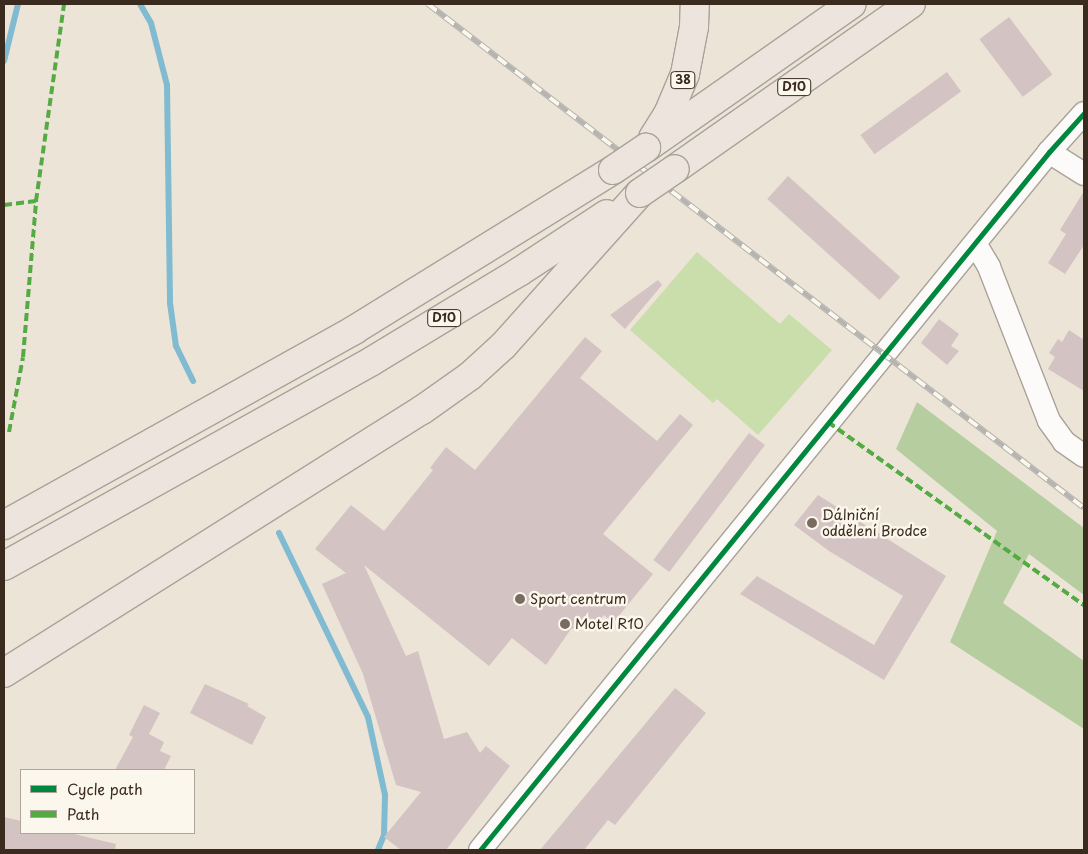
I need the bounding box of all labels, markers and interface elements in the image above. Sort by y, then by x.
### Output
road number: 38 [669,70,697,90]
road number: D10 [776,77,812,96]
road number: D10 [426,308,462,328]
place label: Dálniční oddělení Brodce [822,507,927,540]
marker: Dálniční oddělení Brodce [806,517,818,529]
place label: Sport centrum [530,591,627,607]
marker: Sport centrum [514,593,526,605]
place label: Motel R10 [575,616,644,632]
marker: Motel R10 [559,618,571,630]
legend [20,769,195,834]
text: Cycle path [67,777,143,800]
text: Path [67,802,99,825]

